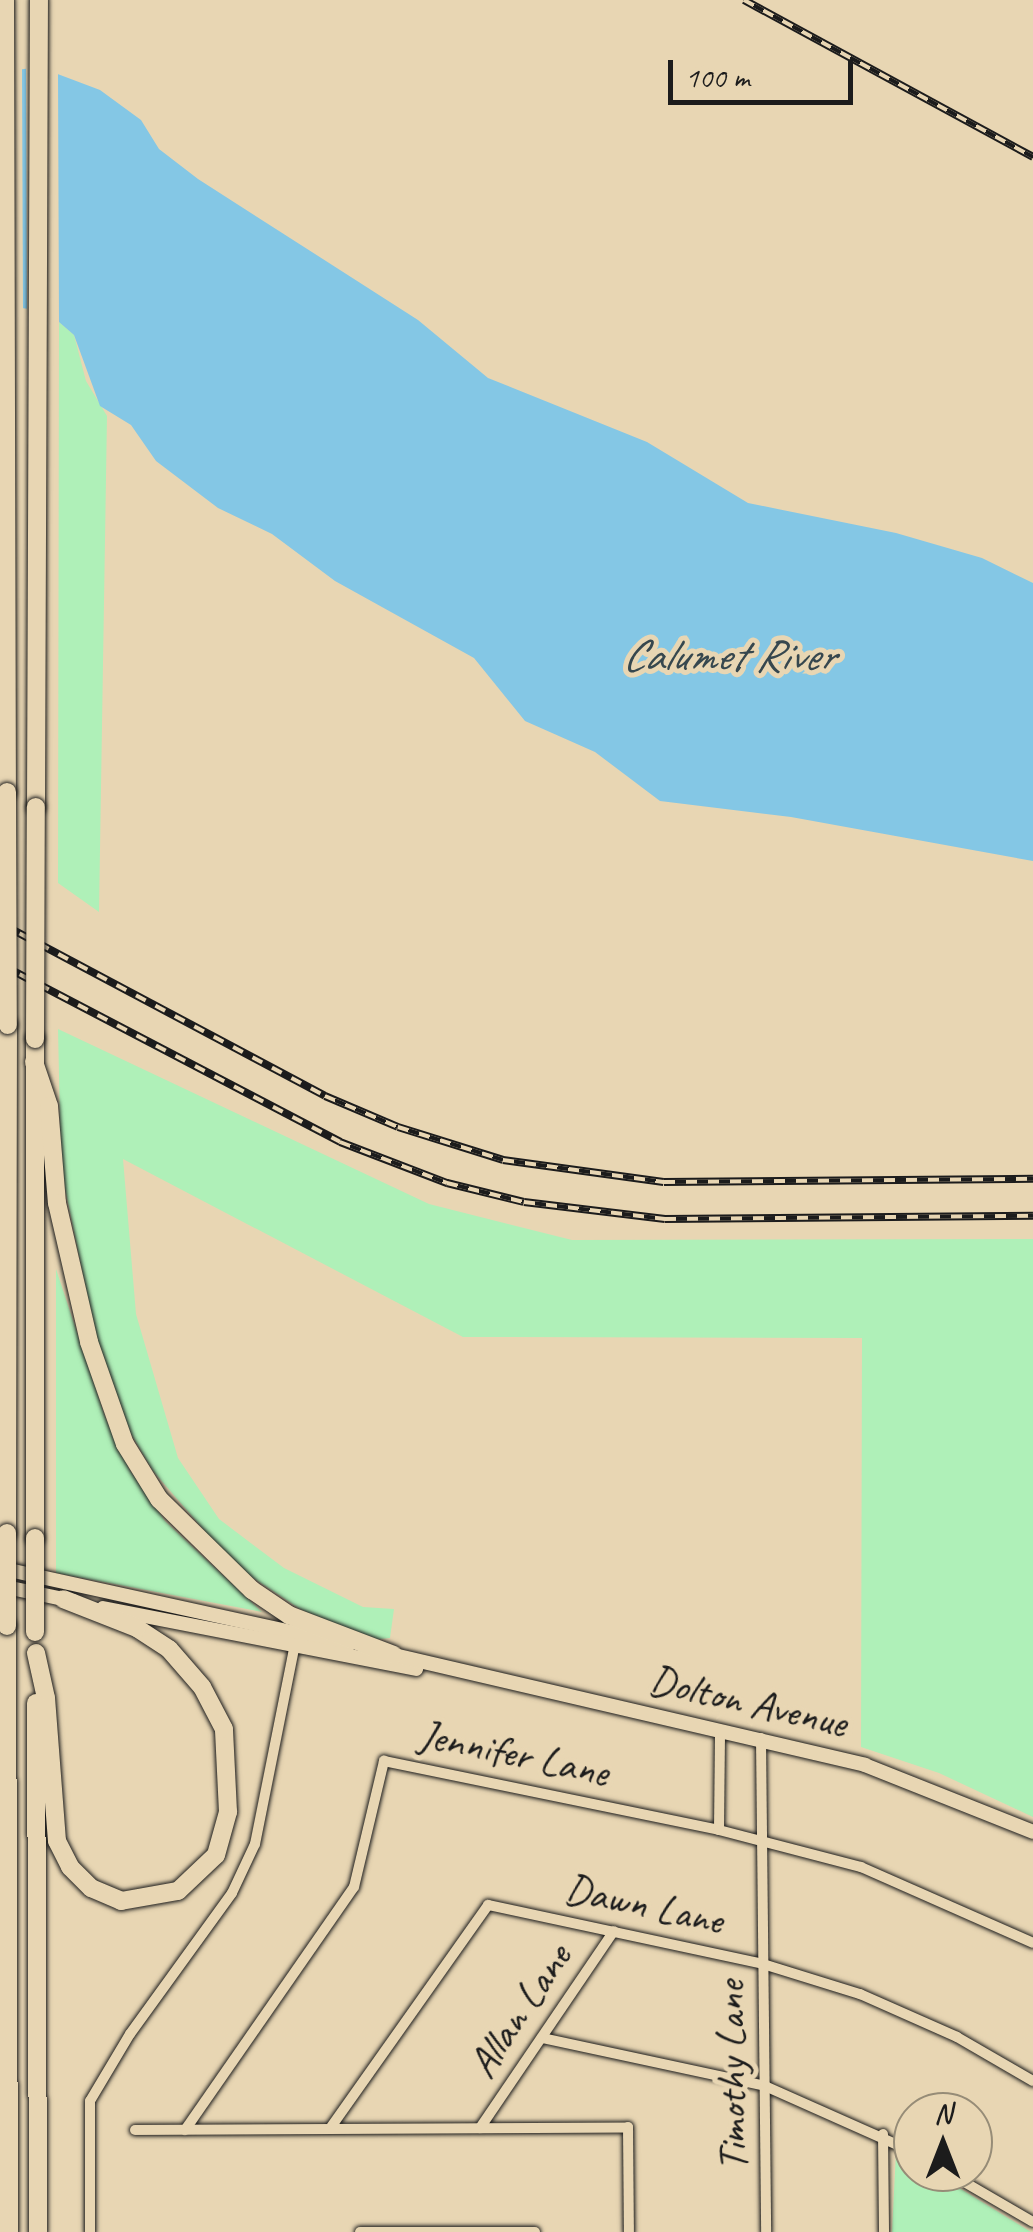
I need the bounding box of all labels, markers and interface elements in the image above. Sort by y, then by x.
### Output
scale bar [673,40,858,102]
text: 100 m [685,58,750,96]
water label: Calumet River [622,629,834,683]
street label: Dolton Avenue [644,1655,852,1749]
street label: Jennifer Lane [415,1709,613,1799]
street label: Dawn Lane [560,1864,728,1946]
street label: Allan Lane [457,1934,583,2088]
street label: Timothy Lane [705,1980,759,2172]
north arrow [893,2092,993,2192]
text: N [934,2096,952,2131]

